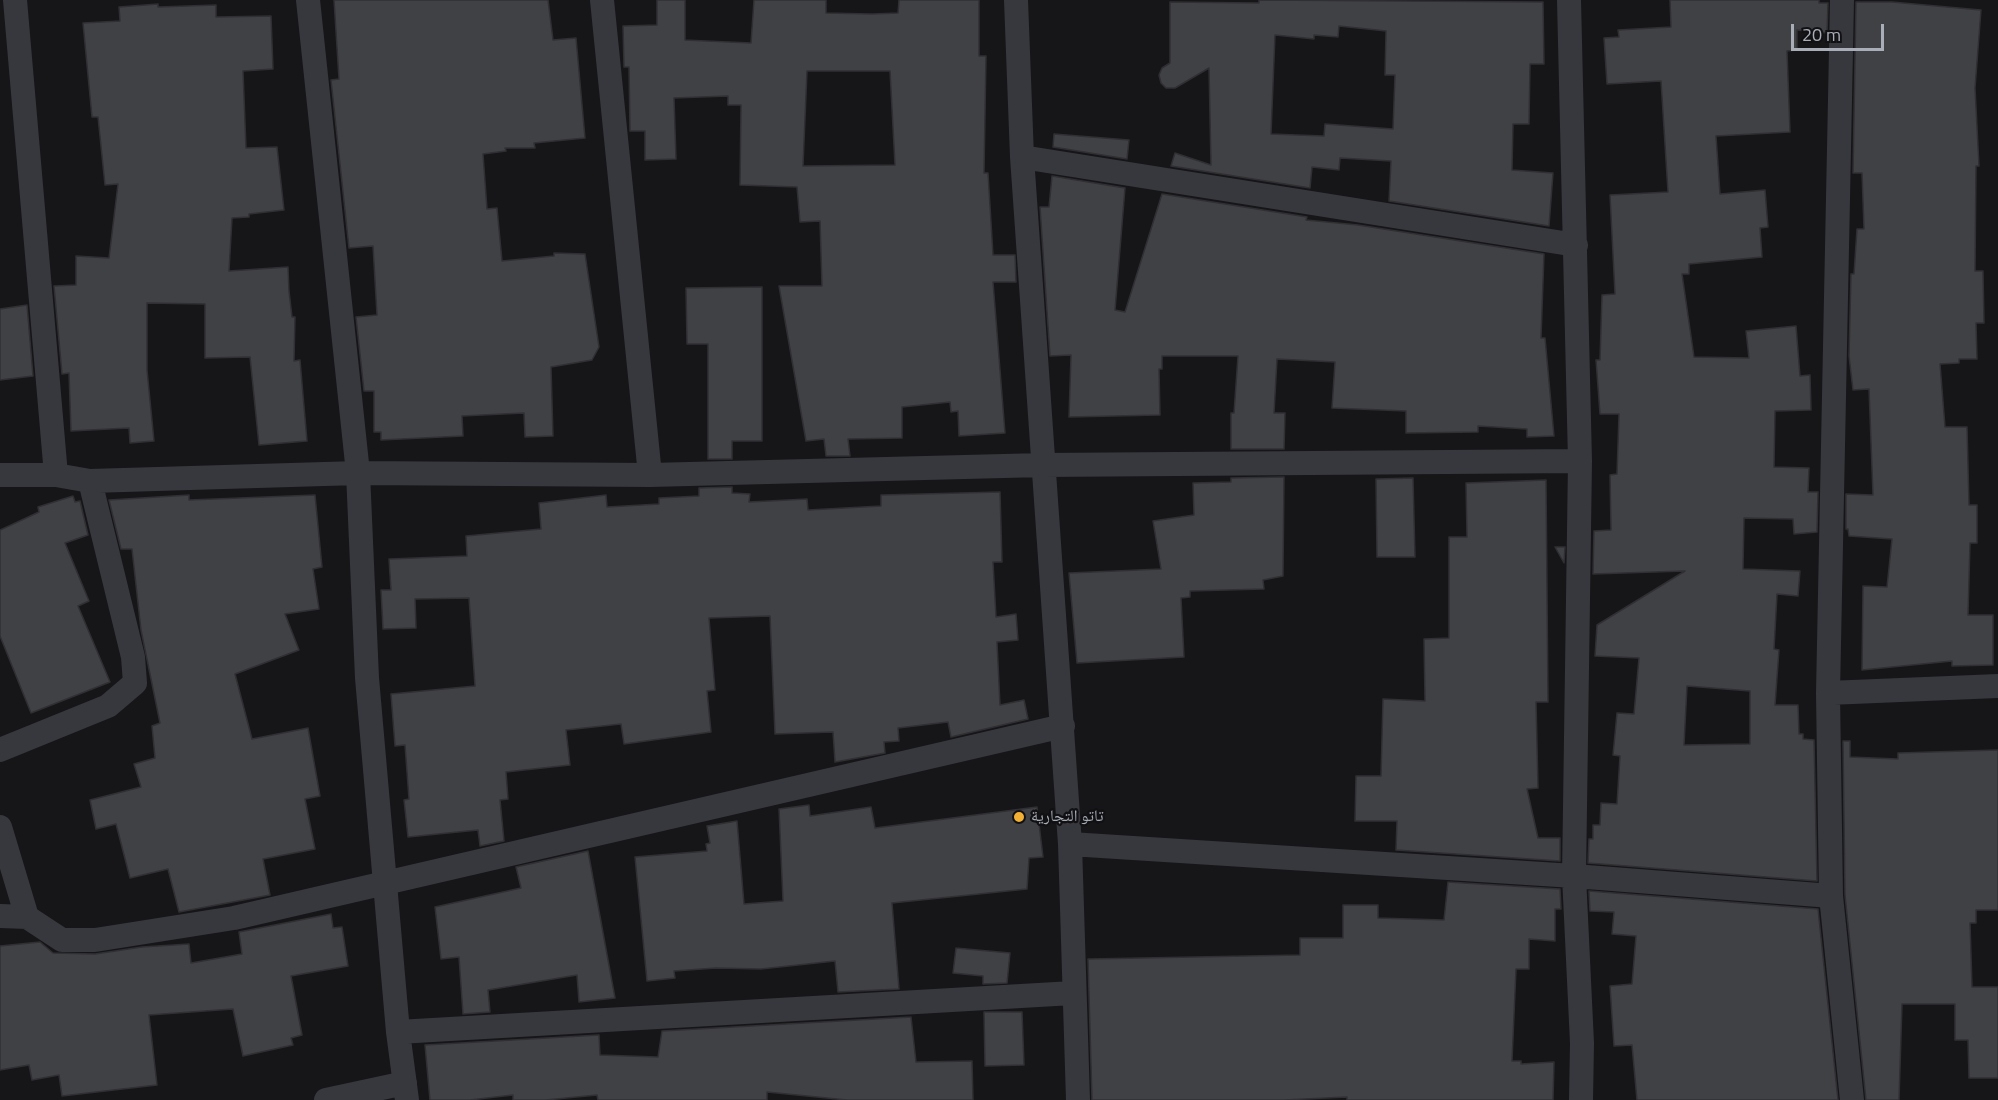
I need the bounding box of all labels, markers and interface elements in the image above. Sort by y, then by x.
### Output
scale bar [1794,12,1887,50]
text: 20 m [1802,21,1841,48]
place label: تاتو التجارية [1031,807,1104,827]
marker: تاتو التجارية [1012,810,1026,824]

